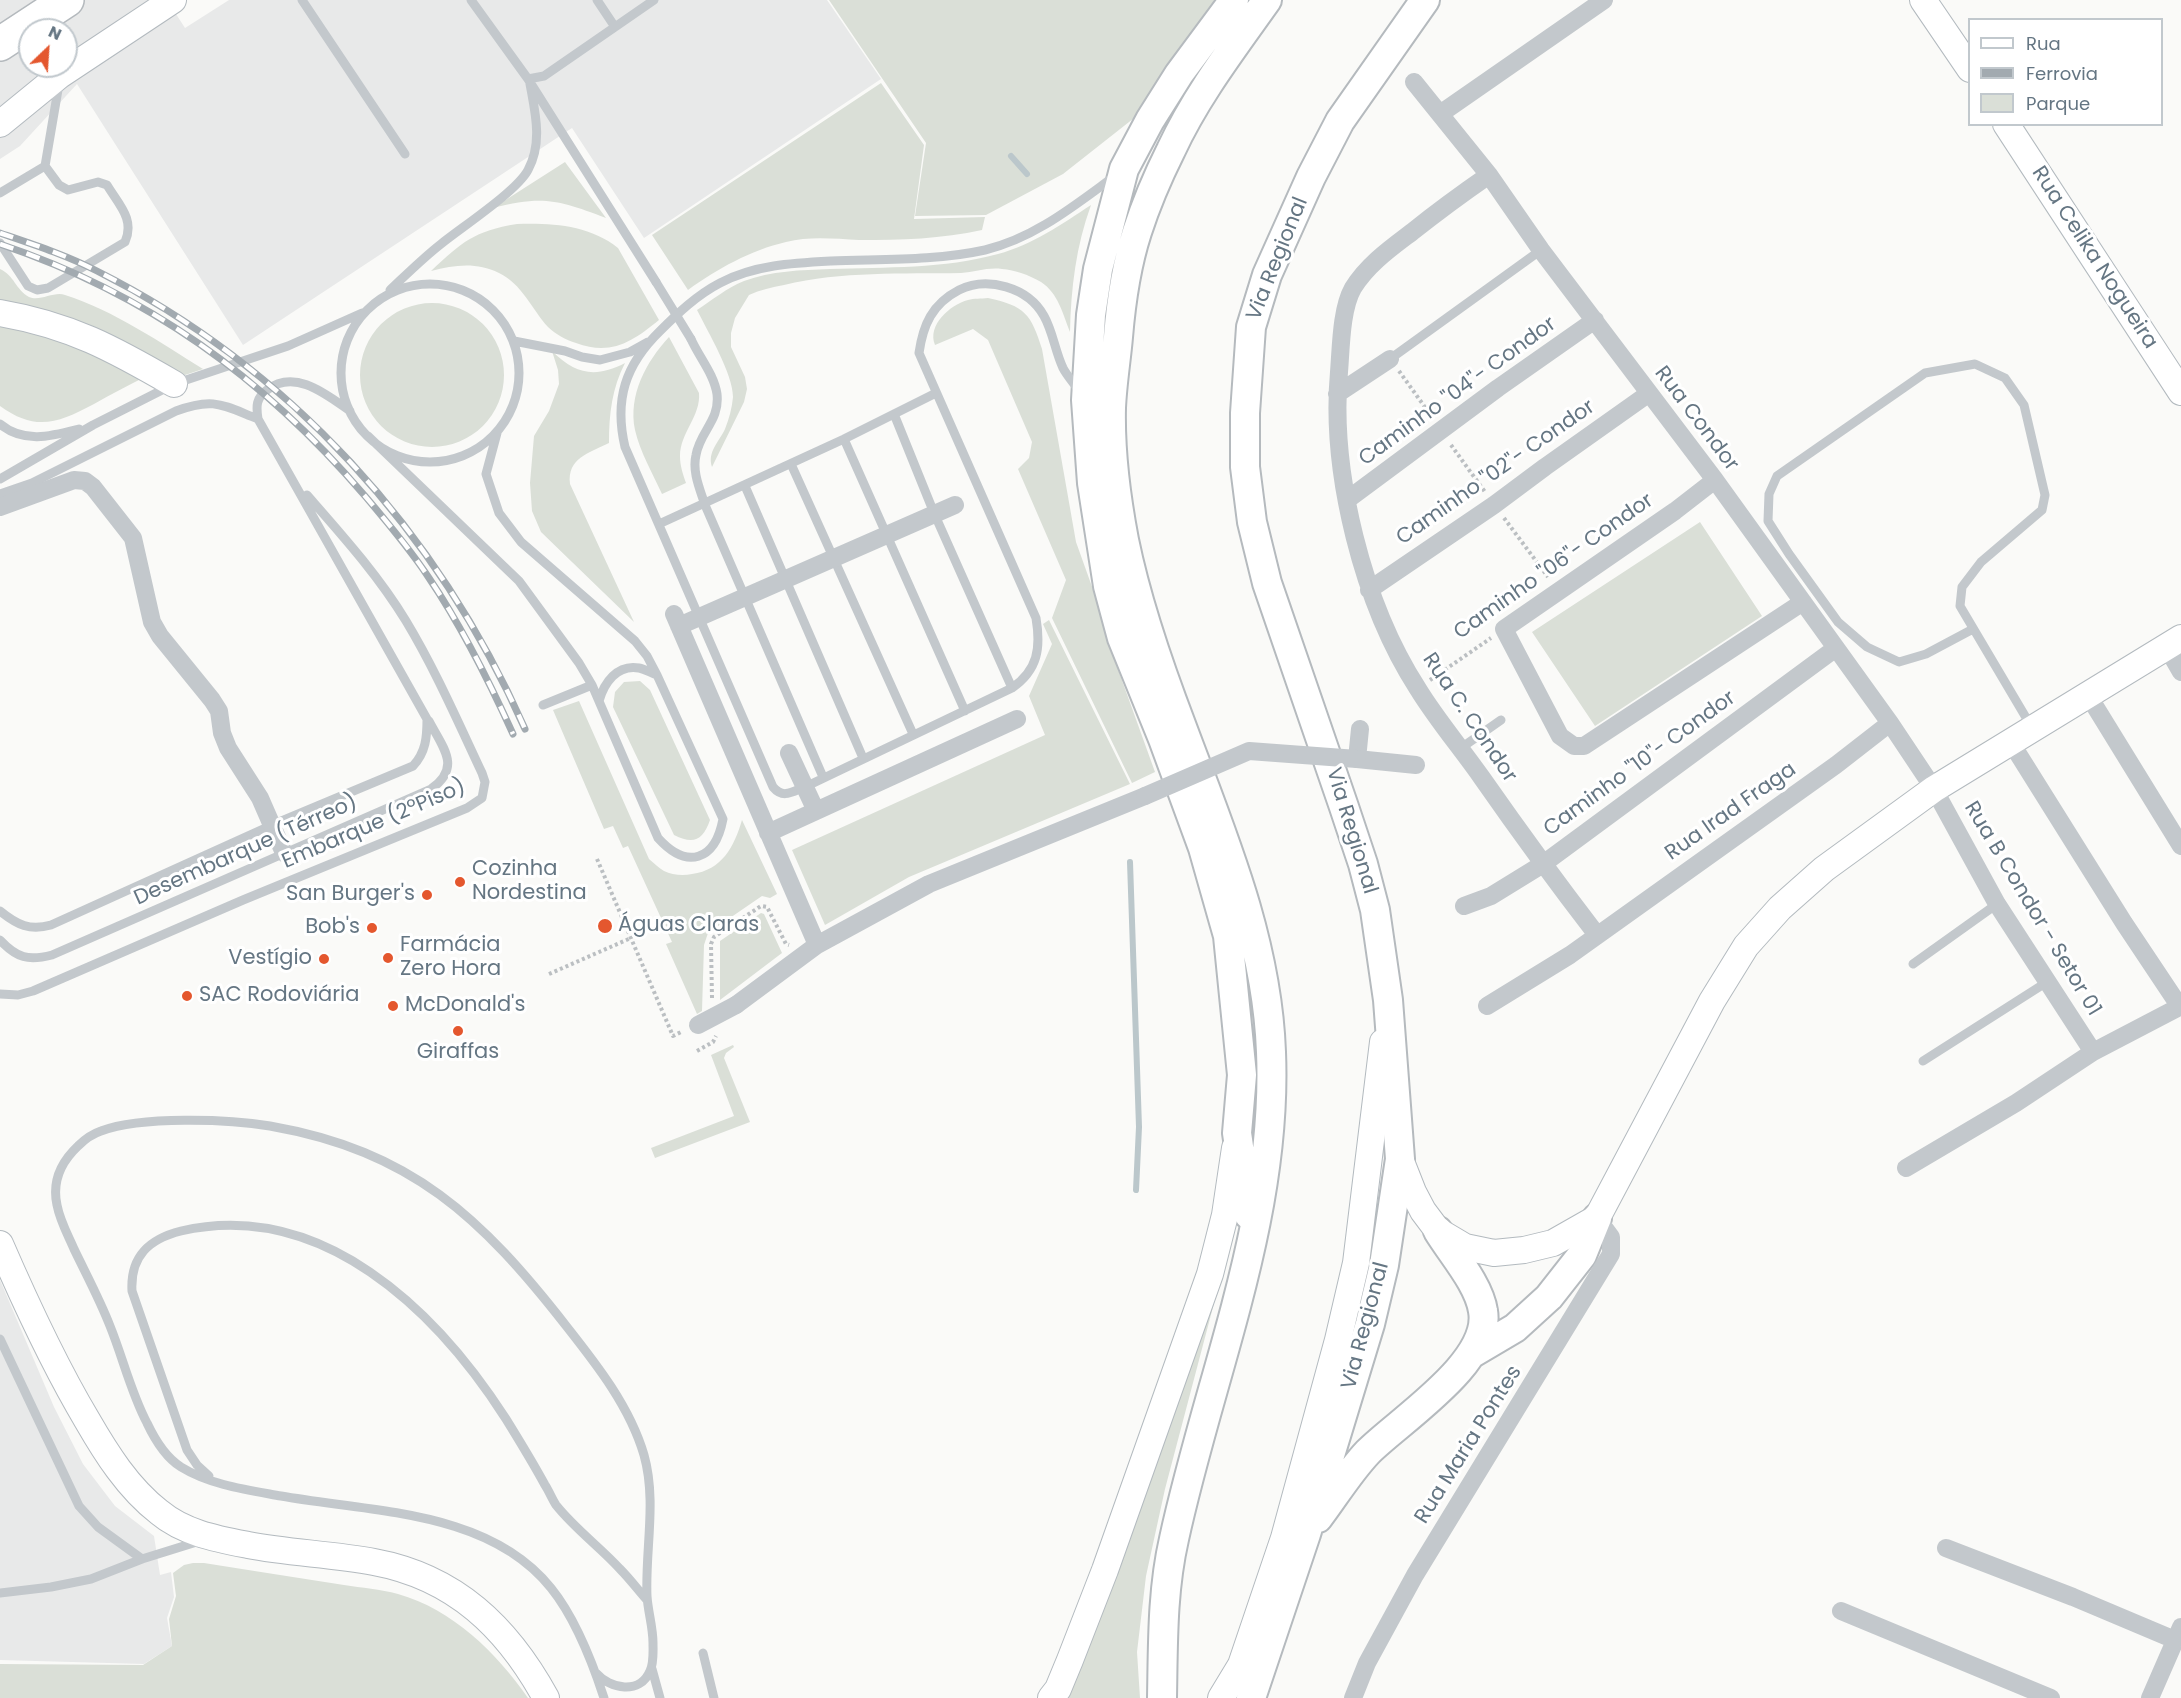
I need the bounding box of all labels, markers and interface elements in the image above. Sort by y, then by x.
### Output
north arrow [18,18,78,78]
legend [1968,18,2163,126]
text: N [45,20,65,46]
text: Rua [2026,31,2061,56]
text: Ferrovia [2026,61,2098,86]
text: Parque [2026,91,2090,116]
street label: Rua Celika Nogueira [2026,162,2162,354]
street label: Via Regional [1242,194,1314,324]
street label: Caminho "04"- Condor [1355,312,1561,472]
street label: Rua Condor [1648,362,1744,476]
street label: Caminho "02"- Condor [1392,395,1600,551]
street label: Caminho "06"- Condor [1449,489,1659,645]
street label: Rua C. Condor [1416,648,1522,788]
street label: Caminho "10"- Condor [1539,686,1741,842]
street label: Rua Irad Fraga [1661,758,1801,866]
street label: Via Regional [1320,765,1382,897]
street label: Embarque (2ºPiso) [278,775,470,875]
street label: Desembarque (Térreo) [131,790,361,912]
street label: Rua B Condor - Setor 01 [1958,797,2106,1021]
place label: Cozinha Nordestina [472,857,587,907]
marker: Cozinha Nordestina [453,875,467,889]
place label: San Burger's [286,882,415,908]
marker: San Burger's [420,888,434,902]
place label: Águas Claras [618,913,759,939]
place label: Bob's [305,915,360,941]
marker: Águas Claras [596,917,614,935]
marker: Bob's [365,921,379,935]
place label: Farmácia Zero Hora [400,933,501,983]
place label: Vestígio [228,946,312,972]
marker: Farmácia Zero Hora [381,951,395,965]
marker: Vestígio [317,952,331,966]
place label: SAC Rodoviária [199,983,359,1009]
marker: SAC Rodoviária [180,989,194,1003]
place label: McDonald's [405,993,525,1019]
marker: McDonald's [386,999,400,1013]
marker: Giraffas [451,1024,465,1038]
place label: Giraffas [417,1040,499,1066]
street label: Via Regional [1337,1260,1395,1392]
street label: Rua Maria Pontes [1410,1361,1528,1529]

